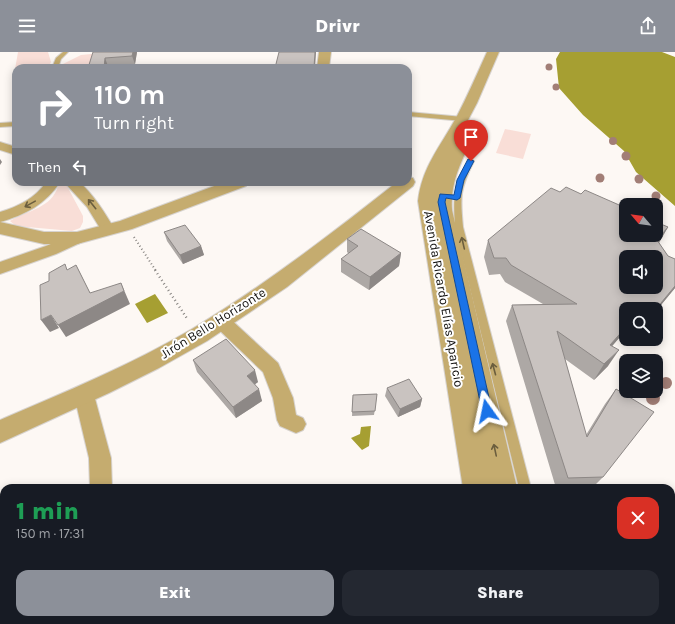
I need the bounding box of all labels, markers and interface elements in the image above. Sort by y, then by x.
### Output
icon: menu [16,15,38,37]
text: Drivr [315,15,360,37]
icon: share [637,15,659,37]
text: 110 m [94,78,165,111]
icon: right [28,80,80,132]
text: Turn right [94,112,174,134]
pin [454,120,488,161]
icon: arrive [460,126,482,148]
icon: left [69,156,91,178]
text: Then [28,158,61,176]
north arrow [619,198,663,242]
map controls [619,198,663,398]
one-way arrow [87,199,96,210]
one-way arrow [24,200,36,208]
street label: Avenida Ricardo Elías Aparicio [421,210,467,388]
one-way arrow [459,237,466,250]
button: sound [619,250,663,294]
street label: Jirón Bello Horizonte [158,284,269,361]
button: search [619,302,663,346]
button: layers [619,354,663,398]
one-way arrow [490,363,498,376]
position arrow [466,390,508,432]
one-way arrow [491,444,499,457]
text: 1 min [16,497,79,525]
button: close [617,497,659,539]
text: 150 m · 17:31 [16,526,84,541]
button: Exit [16,570,334,616]
button: Share [342,570,659,616]

